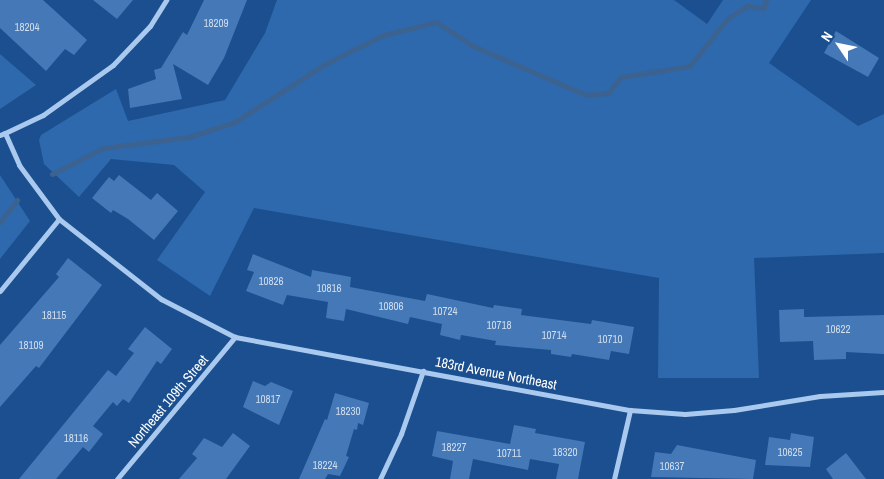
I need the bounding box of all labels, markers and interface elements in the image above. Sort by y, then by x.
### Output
house number: 18209 [203,16,229,30]
house number: 18204 [14,20,40,34]
north arrow [814,20,864,70]
text: N [817,28,836,45]
house number: 10826 [258,274,284,288]
house number: 10816 [316,281,342,295]
house number: 10806 [378,299,404,313]
house number: 10724 [432,304,458,318]
house number: 18115 [42,308,66,322]
house number: 10718 [486,318,512,332]
house number: 10622 [825,322,851,336]
house number: 10714 [541,328,567,342]
house number: 10710 [597,332,623,346]
house number: 18109 [18,338,44,352]
street label: Northeast 109th Street [124,351,212,451]
street label: 183rd Avenue Northeast [433,353,559,393]
house number: 10817 [255,392,281,406]
house number: 18230 [335,404,361,418]
house number: 18116 [64,431,88,445]
house number: 18227 [441,440,467,454]
house number: 18320 [552,445,578,459]
house number: 10625 [777,445,803,459]
house number: 10711 [497,446,521,460]
house number: 18224 [312,458,338,472]
house number: 10637 [659,459,685,473]

